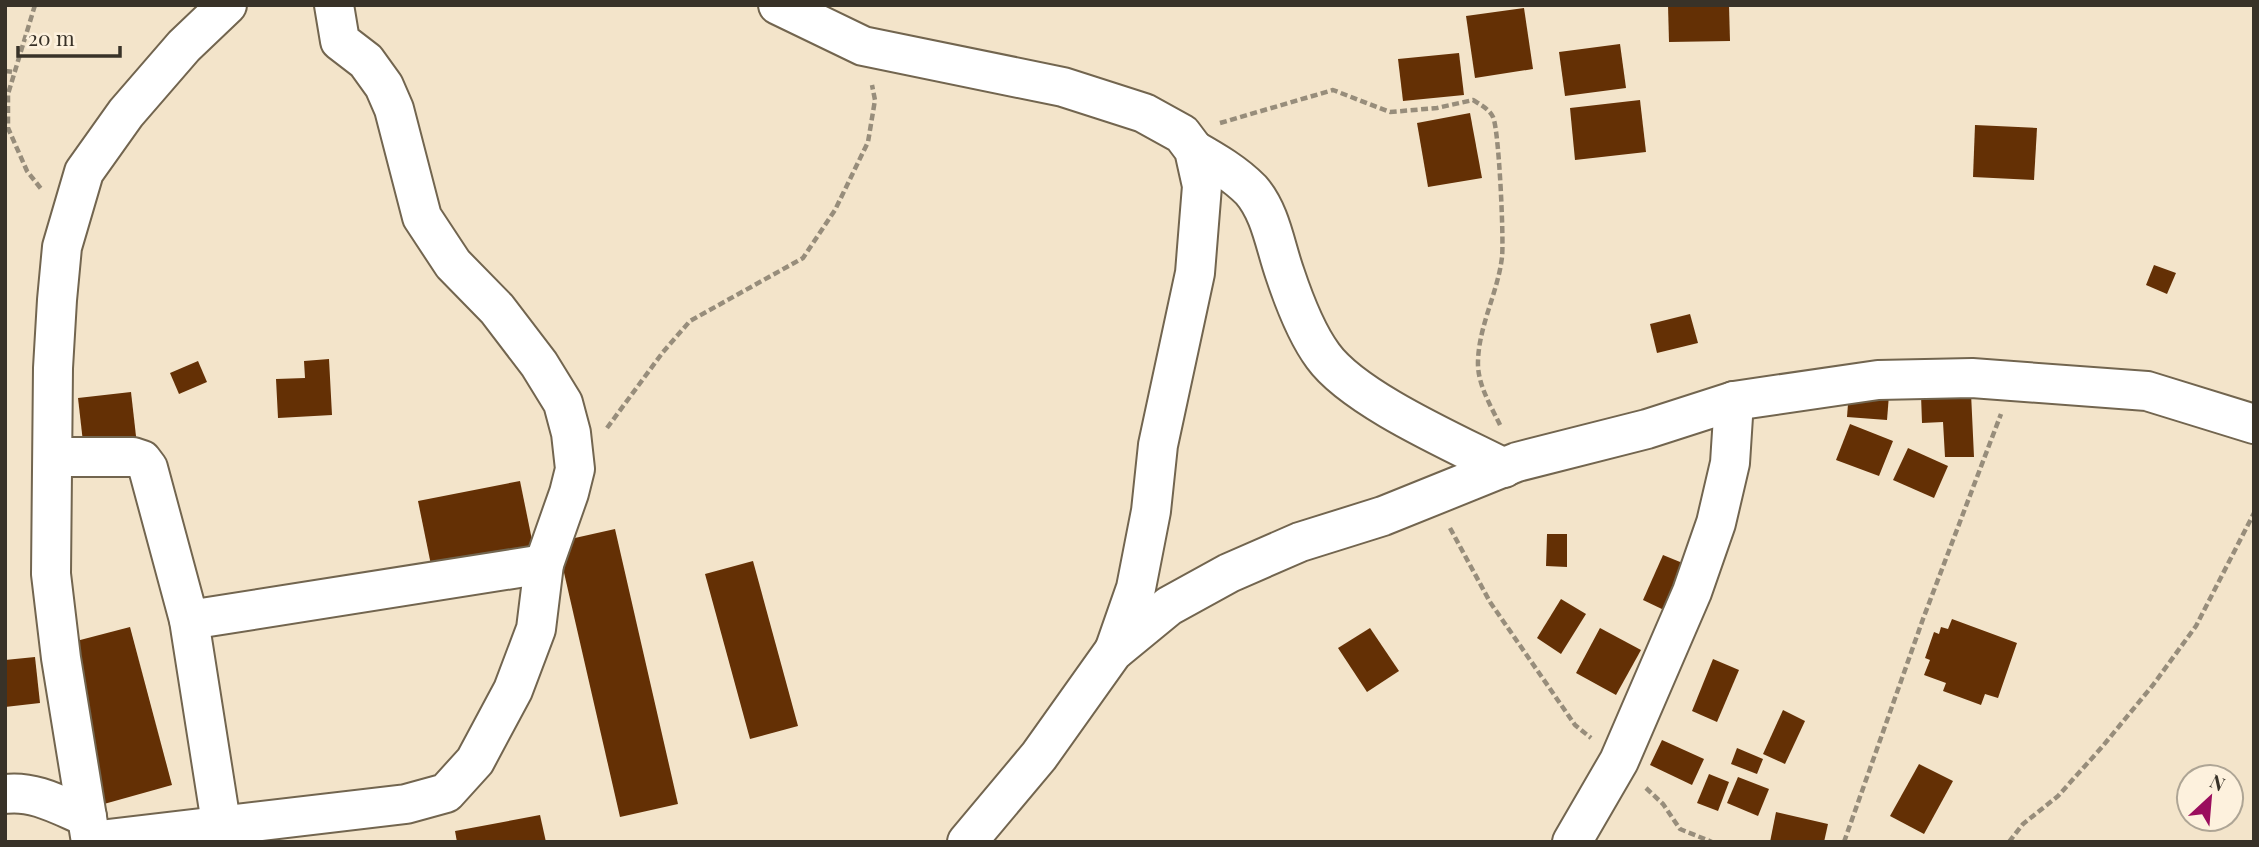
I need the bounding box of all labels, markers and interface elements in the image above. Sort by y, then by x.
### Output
scale bar [18,14,119,58]
text: 20 m [28,23,75,51]
north arrow [2175,763,2245,833]
text: N [2206,767,2230,797]

